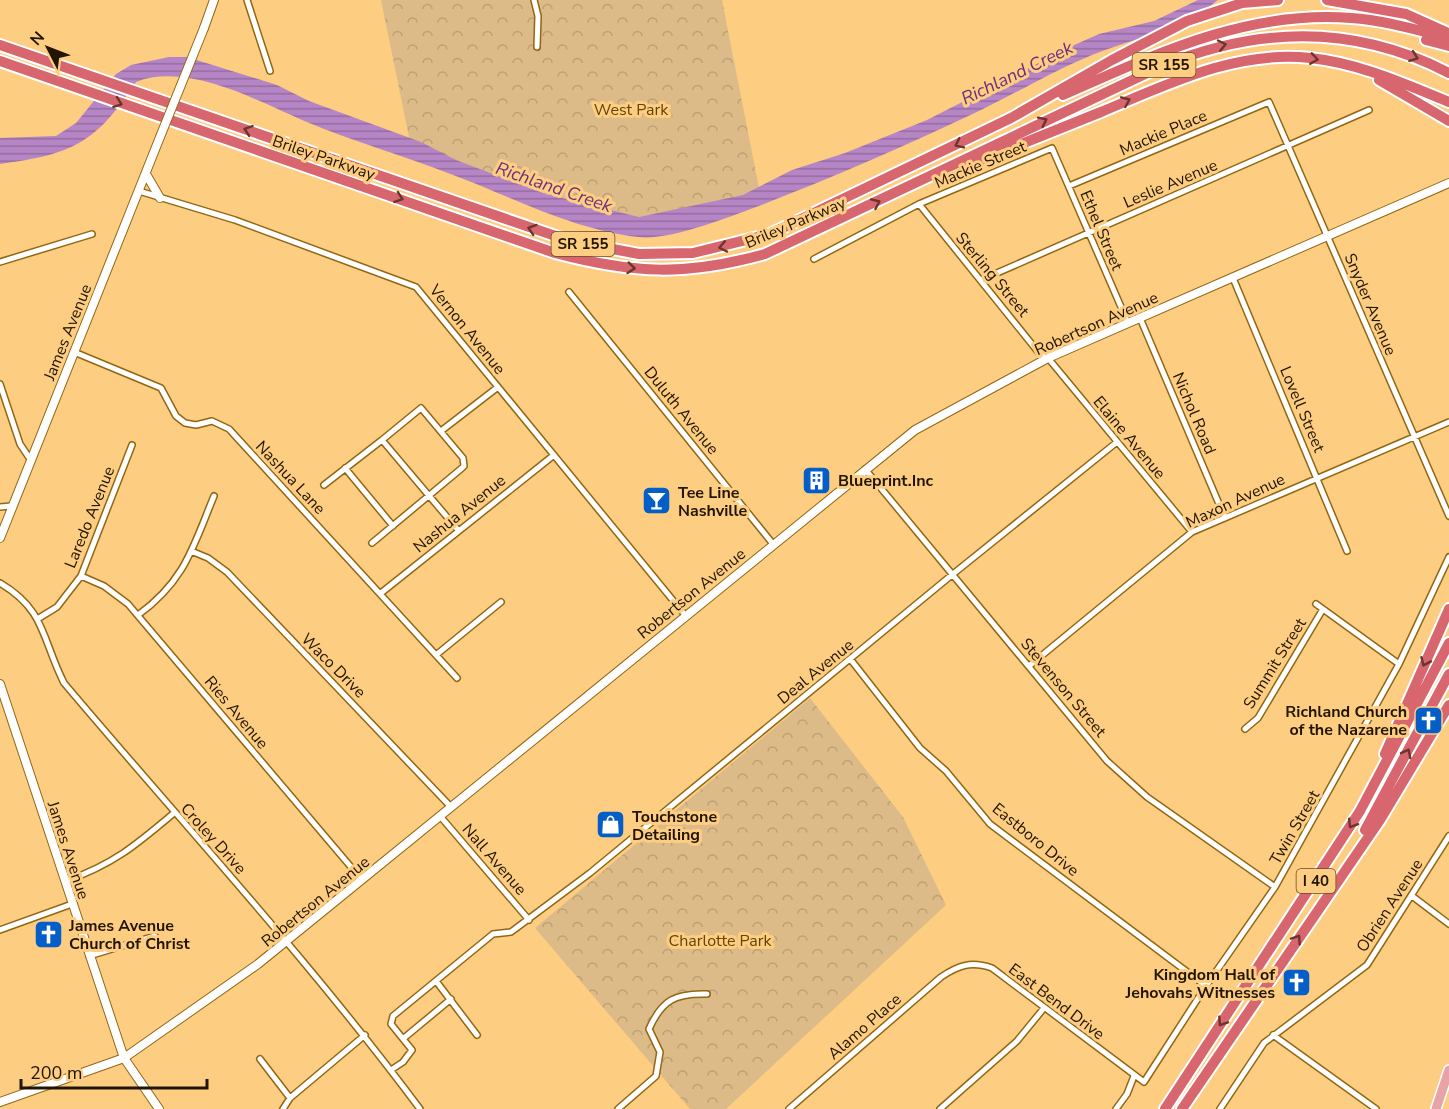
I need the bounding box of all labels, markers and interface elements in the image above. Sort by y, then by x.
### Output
north arrow [18,18,78,78]
text: N [25,27,50,50]
water label: Richland Creek [957,35,1078,110]
one-way arrow [1217,39,1227,52]
one-way arrow [1408,49,1419,62]
one-way arrow [1309,52,1318,64]
road number: SR 155 [1132,53,1196,77]
one-way arrow [112,95,123,108]
one-way arrow [1120,96,1131,108]
park label: West Park [594,99,669,121]
street label: Mackie Place [1116,105,1210,161]
one-way arrow [1037,117,1048,129]
one-way arrow [243,125,254,138]
street label: Briley Parkway [269,130,379,186]
street label: Mackie Street [931,136,1030,194]
one-way arrow [954,137,965,148]
street label: Leslie Avenue [1120,154,1221,214]
water label: Richland Creek [493,156,616,218]
street label: Ethel Street [1074,187,1128,274]
one-way arrow [393,191,404,204]
street label: Briley Parkway [742,192,850,254]
one-way arrow [869,198,880,210]
one-way arrow [527,223,538,236]
street label: Sterling Street [950,228,1034,322]
road number: SR 155 [552,232,614,256]
one-way arrow [718,240,728,253]
street label: Snyder Avenue [1339,250,1402,359]
one-way arrow [626,262,635,274]
street label: Vernon Avenue [423,279,510,379]
street label: James Avenue [38,281,97,385]
street label: Robertson Avenue [1031,287,1162,361]
street label: Duluth Avenue [639,362,724,459]
street label: Lovell Street [1274,363,1330,456]
street label: Nichol Road [1167,369,1221,458]
street label: Elaine Avenue [1088,391,1171,484]
street label: Nashua Lane [250,436,330,519]
street label: Laredo Avenue [59,463,120,572]
building icon: Blueprint.Inc [801,464,833,496]
street label: Maxon Avenue [1182,468,1289,533]
street label: Nashua Avenue [409,470,511,558]
place label: Blueprint.Inc [838,470,934,492]
place label: Tee Line Nashville [678,482,747,522]
bar icon: Tee Line Nashville [641,485,673,517]
street label: Robertson Avenue [633,543,750,644]
street label: Summit Street [1238,614,1312,713]
street label: Waco Drive [296,628,371,703]
street label: Stevenson Street [1015,633,1111,742]
street label: Deal Avenue [773,634,858,709]
one-way arrow [1420,656,1432,667]
street label: Ries Avenue [199,671,273,754]
place label: Richland Church of the Nazarene [1285,701,1407,741]
church icon: Richland Church of the Nazarene [1412,704,1444,736]
one-way arrow [1400,749,1411,759]
street label: Twin Street [1265,786,1325,869]
street label: James Avenue [41,797,94,902]
street label: Croley Drive [175,798,251,879]
street label: Eastboro Drive [987,798,1083,882]
place label: Touchstone Detailing [632,806,717,846]
shop icon: Touchstone Detailing [595,809,627,841]
one-way arrow [1348,817,1359,828]
street label: Nall Avenue [457,819,532,900]
street label: Robertson Avenue [257,851,374,952]
street label: Obrien Avenue [1351,855,1428,956]
road number: I 40 [1296,869,1336,893]
place label: James Avenue Church of Christ [68,915,190,955]
church icon: James Avenue Church of Christ [32,918,64,950]
park label: Charlotte Park [668,930,773,952]
one-way arrow [1290,934,1301,945]
street label: East Bend Drive [1004,958,1109,1045]
place label: Kingdom Hall of Jehovahs Witnesses [1125,964,1276,1004]
church icon: Kingdom Hall of Jehovahs Witnesses [1280,967,1312,999]
street label: Alamo Place [823,989,906,1065]
one-way arrow [1218,1016,1230,1026]
scale bar [21,1052,207,1090]
text: 200 m [30,1061,82,1085]

